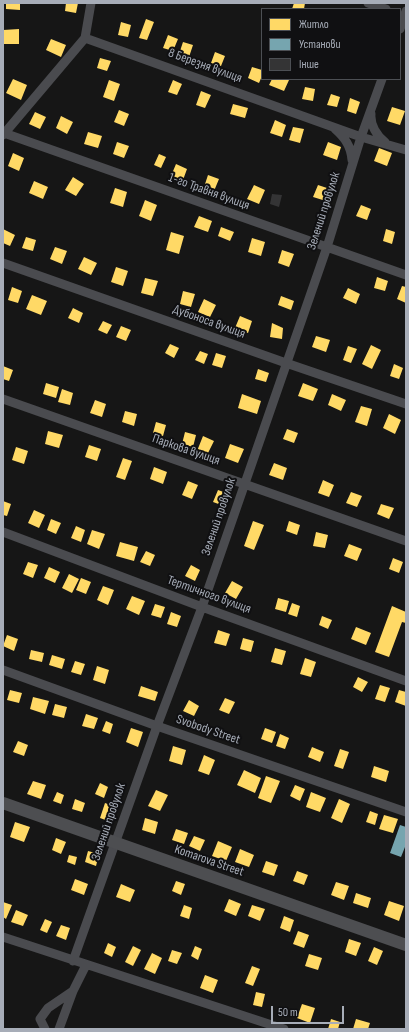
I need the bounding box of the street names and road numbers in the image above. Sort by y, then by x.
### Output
street label: 8 Березня вулиця [166,45,244,87]
street label: 1-го Травня вулиця [166,170,252,214]
street label: Зелений провулок [304,170,344,252]
street label: Дубоноса вулиця [171,302,247,342]
street label: Паркова вулиця [150,431,222,469]
street label: Зелений провулок [198,476,240,558]
street label: Тертичного вулиця [165,573,253,617]
street label: Svobody Street [174,712,242,748]
street label: Зелений провулок [88,781,130,863]
street label: Komarova Street [172,842,246,880]

